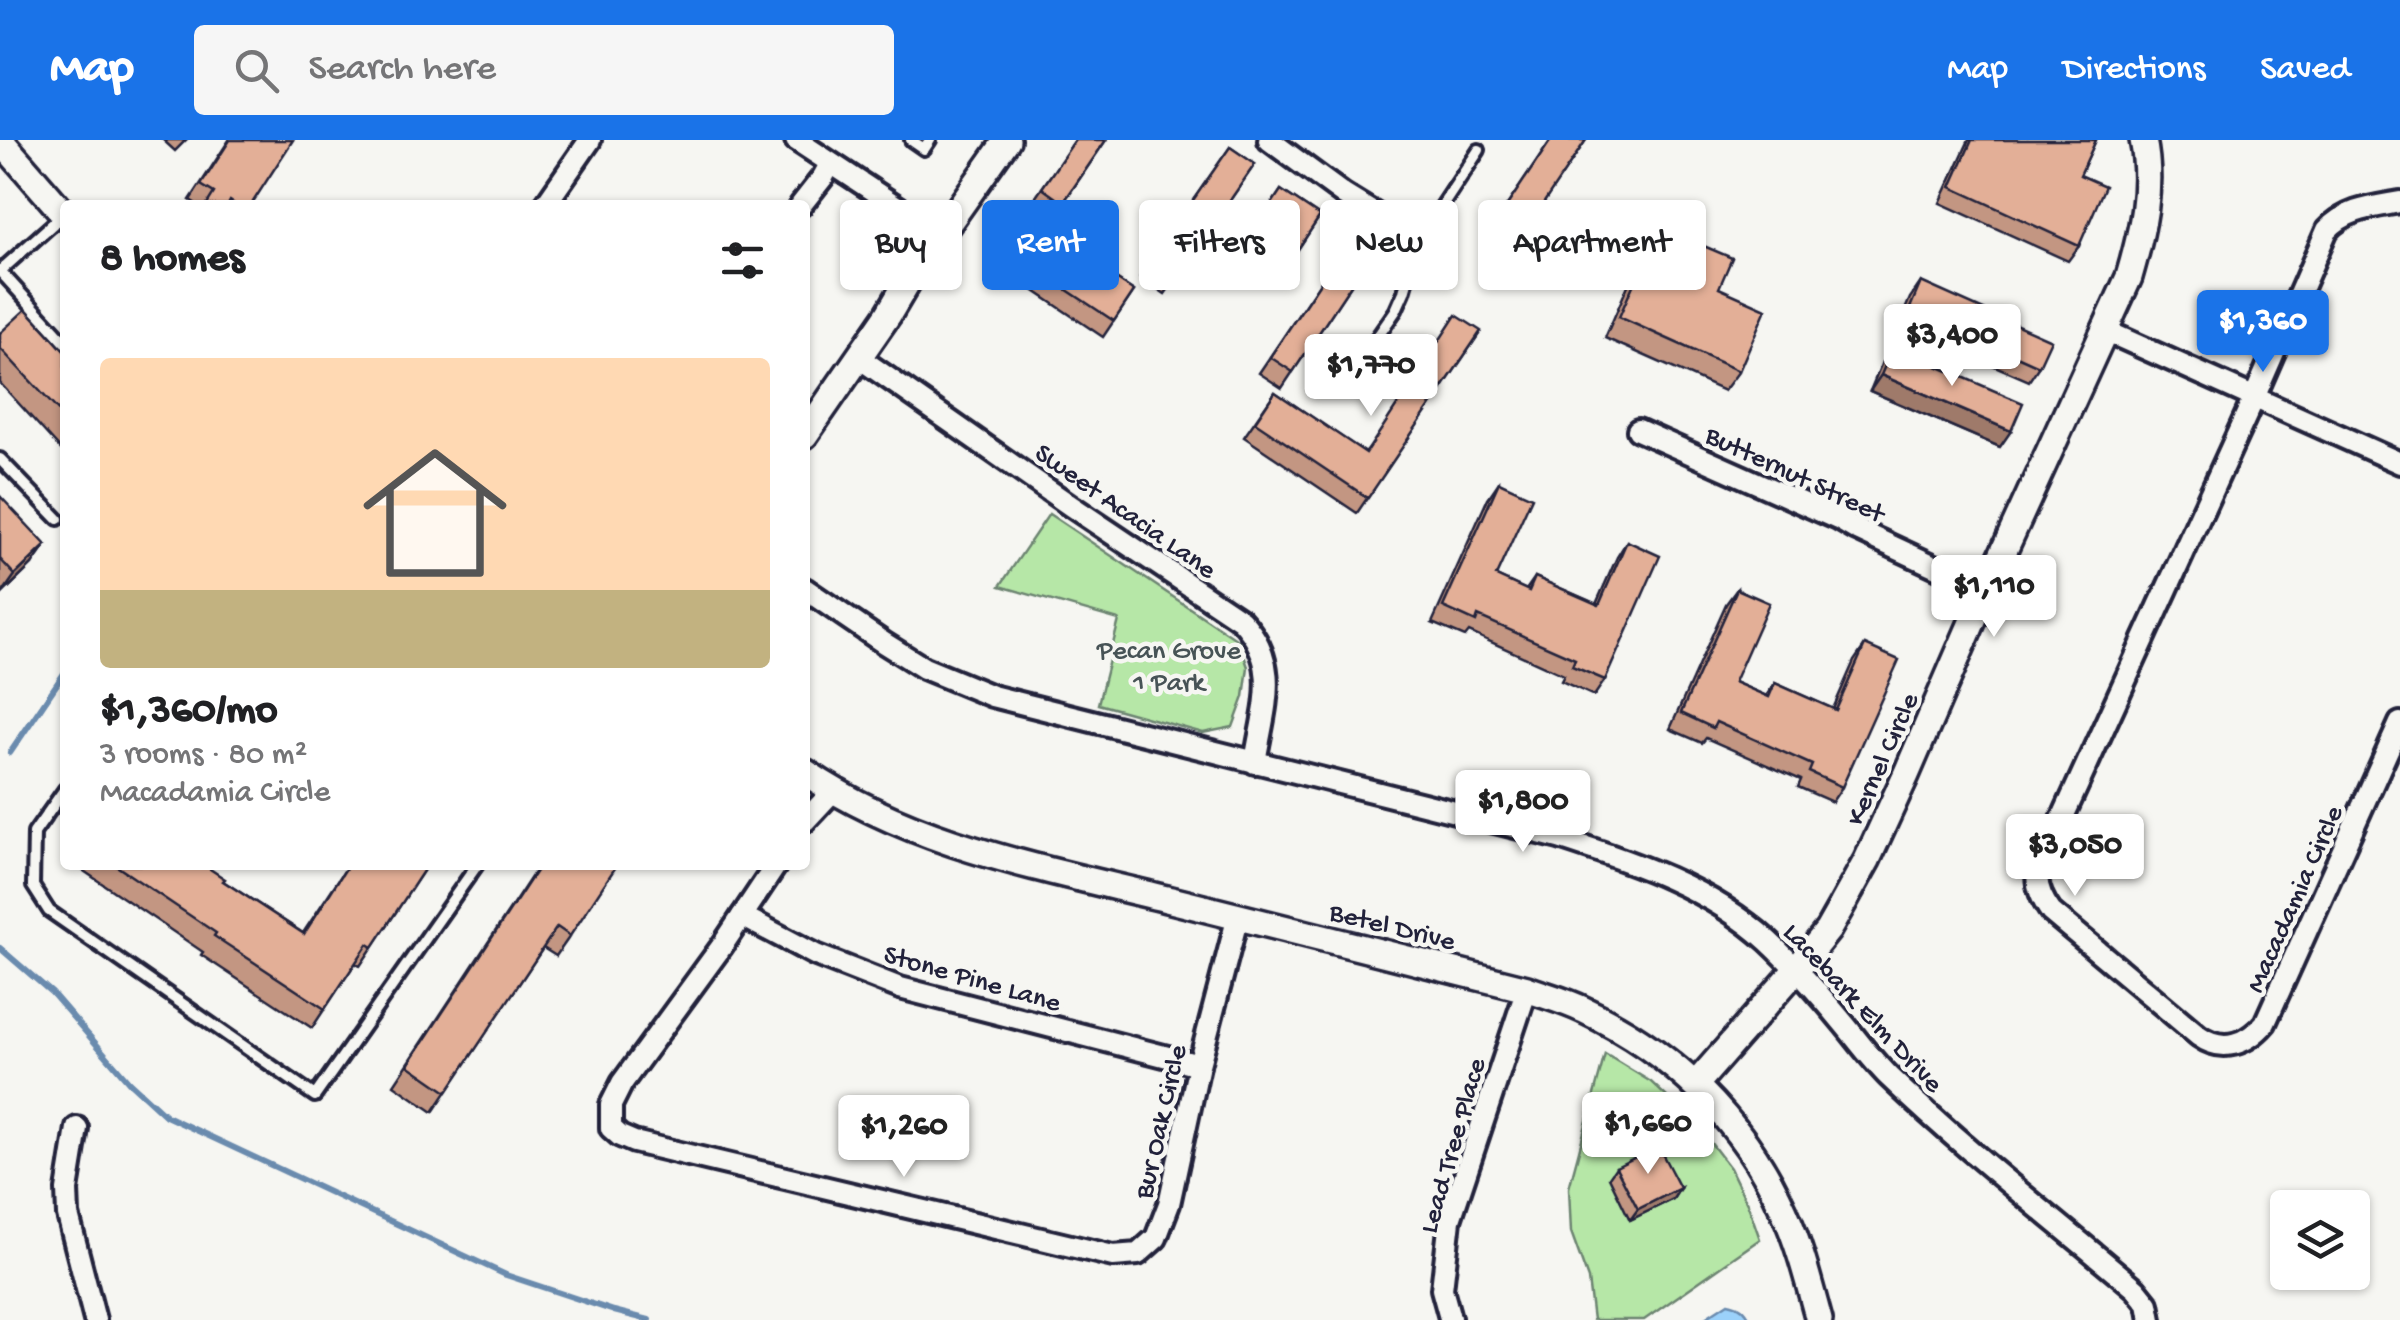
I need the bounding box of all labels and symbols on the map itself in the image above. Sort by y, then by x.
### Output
pin: $1,360 [2182,290,2344,375]
pin: $3,400 [1871,304,2033,389]
pin: $1,770 [1290,334,1452,419]
street label: Butternut Street [1698,420,1891,533]
street label: Sweet Acacia Lane [1027,438,1222,588]
pin: $1,110 [1913,555,2075,640]
park label: Pecan Grove 1 Park [1096,636,1241,701]
street label: Kernel Circle [1840,688,1928,831]
pin: $1,800 [1442,770,1604,855]
street label: Macadamia Circle [2240,801,2352,999]
pin: $3,050 [1994,814,2156,899]
street label: Betel Drive [1325,897,1459,960]
street label: Lacebark Elm Drive [1775,917,1949,1101]
street label: Stone Pine Lane [879,939,1065,1022]
street label: Bur Oak Circle [1128,1041,1196,1203]
street label: Lead Tree Place [1414,1054,1495,1238]
pin: $1,660 [1567,1092,1729,1177]
pin: $1,260 [823,1095,985,1180]

